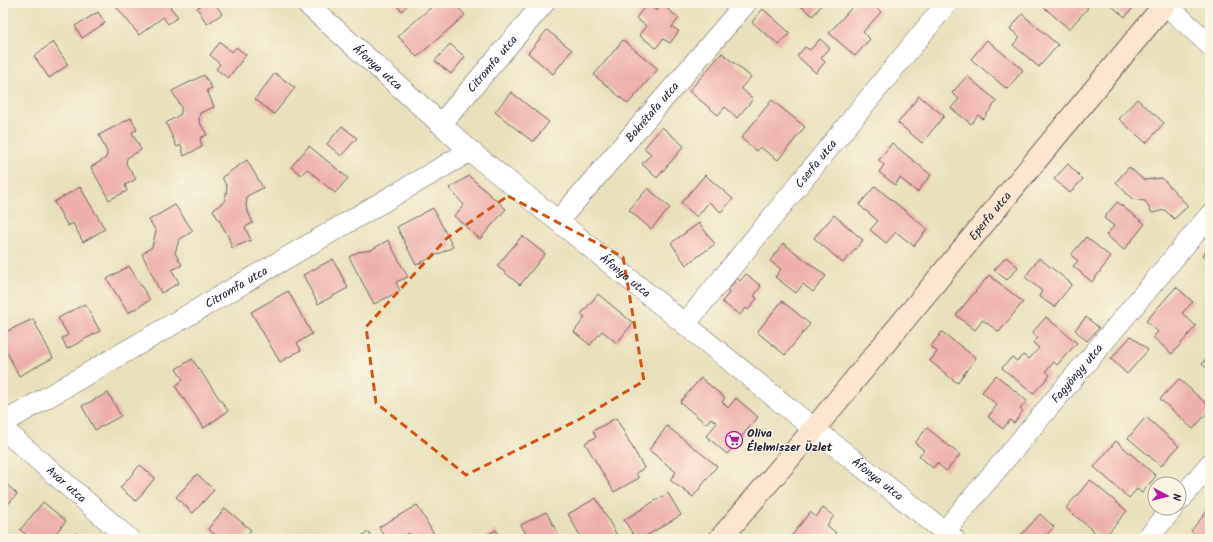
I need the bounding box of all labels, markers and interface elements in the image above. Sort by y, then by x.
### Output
street label: Citromfa utca [462,31,522,97]
street label: Áfonya utca [348,40,407,95]
street label: Bokrétafa utca [620,77,684,146]
street label: Cserfa utca [790,135,842,192]
street label: Eperfa utca [964,187,1016,245]
street label: Áfonya utca [596,249,655,303]
street label: Citromfa utca [201,261,272,313]
street label: Fagyöngy utca [1046,339,1108,407]
place label: Oliva Élelmiszer Üzlet [747,424,833,457]
supermarket icon: Oliva Élelmiszer Üzlet [724,430,744,450]
street label: Áfonya utca [848,453,908,506]
street label: Avar utca [42,461,91,507]
north arrow [1147,476,1187,516]
text: N [1167,493,1185,502]

